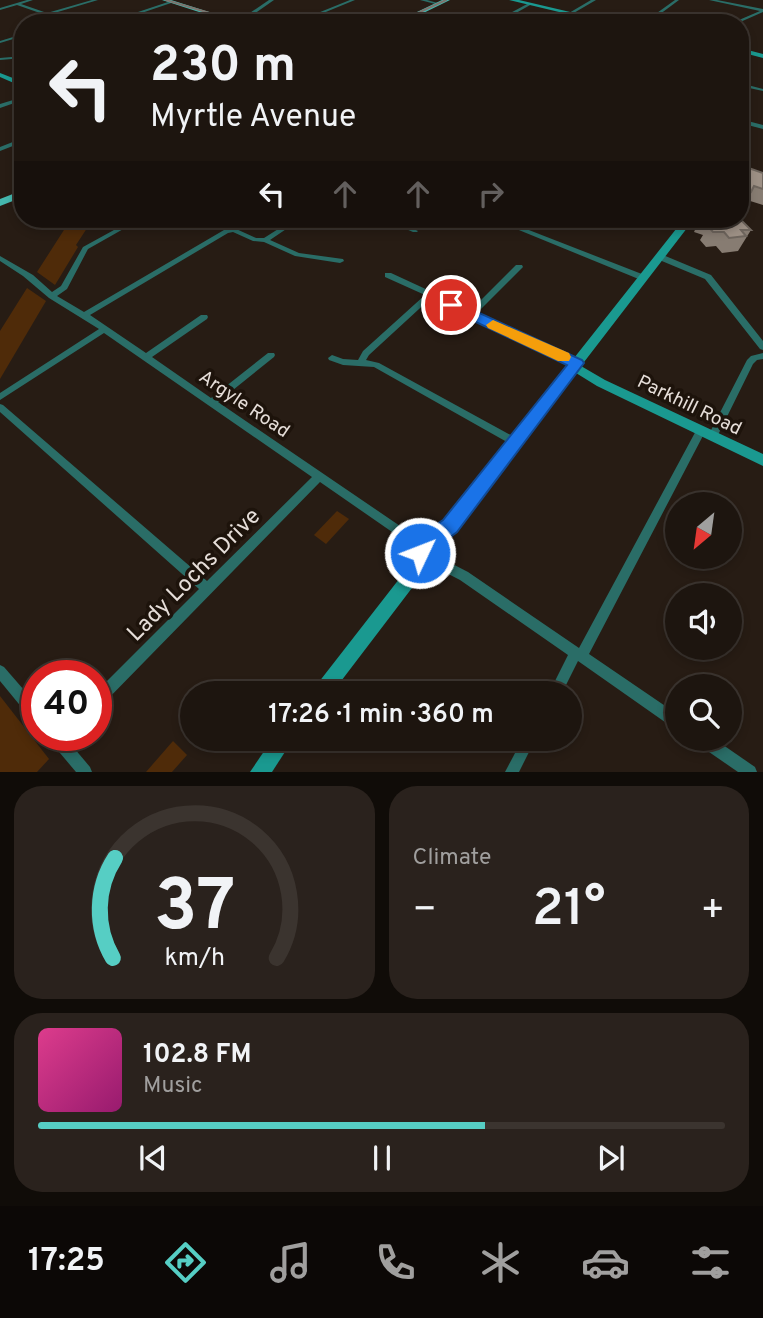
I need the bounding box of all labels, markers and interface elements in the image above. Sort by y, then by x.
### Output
text: 230 m [150,37,296,99]
icon: left [35,42,126,133]
text: Myrtle Avenue [150,98,356,138]
icon: left [253,175,291,213]
icon: ahead [326,175,364,213]
icon: ahead [399,175,437,213]
icon: right [472,175,510,213]
pin [421,275,481,335]
icon: arrive [432,286,470,324]
street label: Argyle Road [194,366,294,444]
street label: Parkhill Road [633,370,745,441]
north arrow [665,492,742,569]
map controls [665,492,742,751]
street label: Lady Lochs Drive [122,503,268,649]
position arrow [383,516,457,590]
button: sound [665,583,742,660]
speed limit sign: 40 [21,660,112,751]
button: search [665,674,742,751]
text: 17:26 · 1 min · 360 m [268,699,494,732]
text: Climate [413,844,491,873]
text: 37 [153,865,235,957]
text: 21° [532,878,606,944]
text: − [413,887,437,936]
text: + [700,887,725,936]
text: km/h [164,943,225,975]
text: 102.8 FM [143,1039,252,1072]
text: Music [143,1072,203,1101]
icon: previous [134,1139,172,1177]
icon: pause [363,1139,401,1177]
icon: next [592,1139,630,1177]
icon: directions [161,1238,210,1287]
icon: music [266,1238,315,1287]
icon: phone [371,1238,420,1287]
icon: climate [476,1238,525,1287]
icon: car [581,1238,630,1287]
icon: filters [686,1238,735,1287]
text: 17:25 [28,1242,105,1282]

